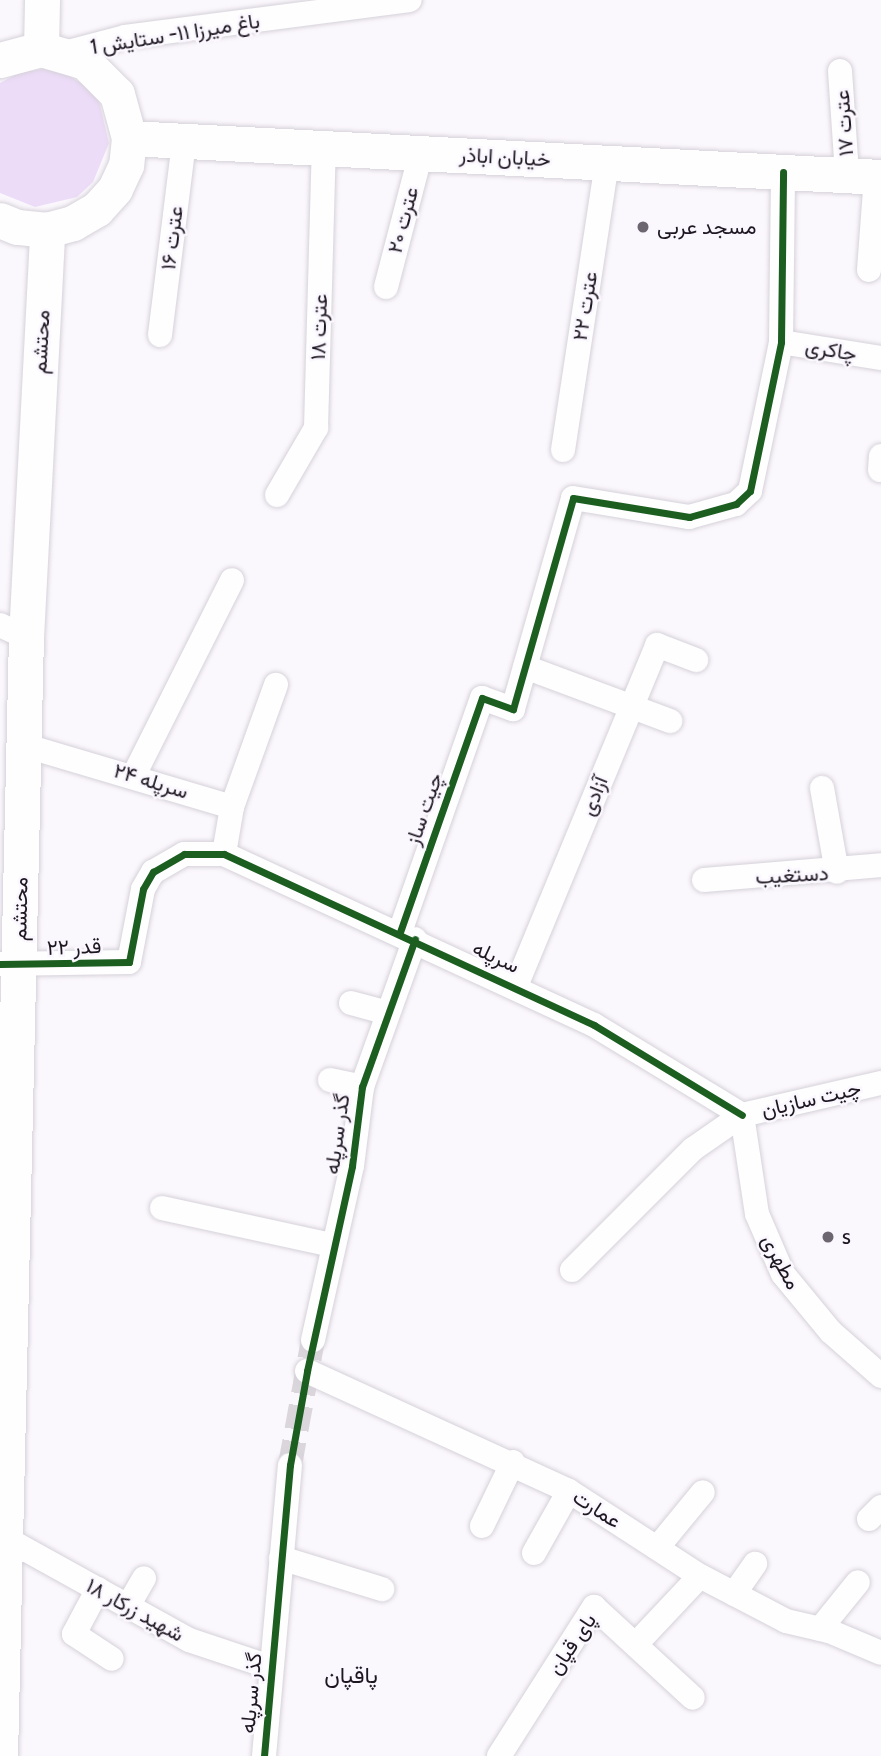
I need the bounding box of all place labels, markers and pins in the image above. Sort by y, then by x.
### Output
place label: مسجد عربی [657,214,756,240]
marker: مسجد عربی [635,219,651,235]
place label: s [842,1224,851,1250]
marker: s [820,1229,836,1245]

